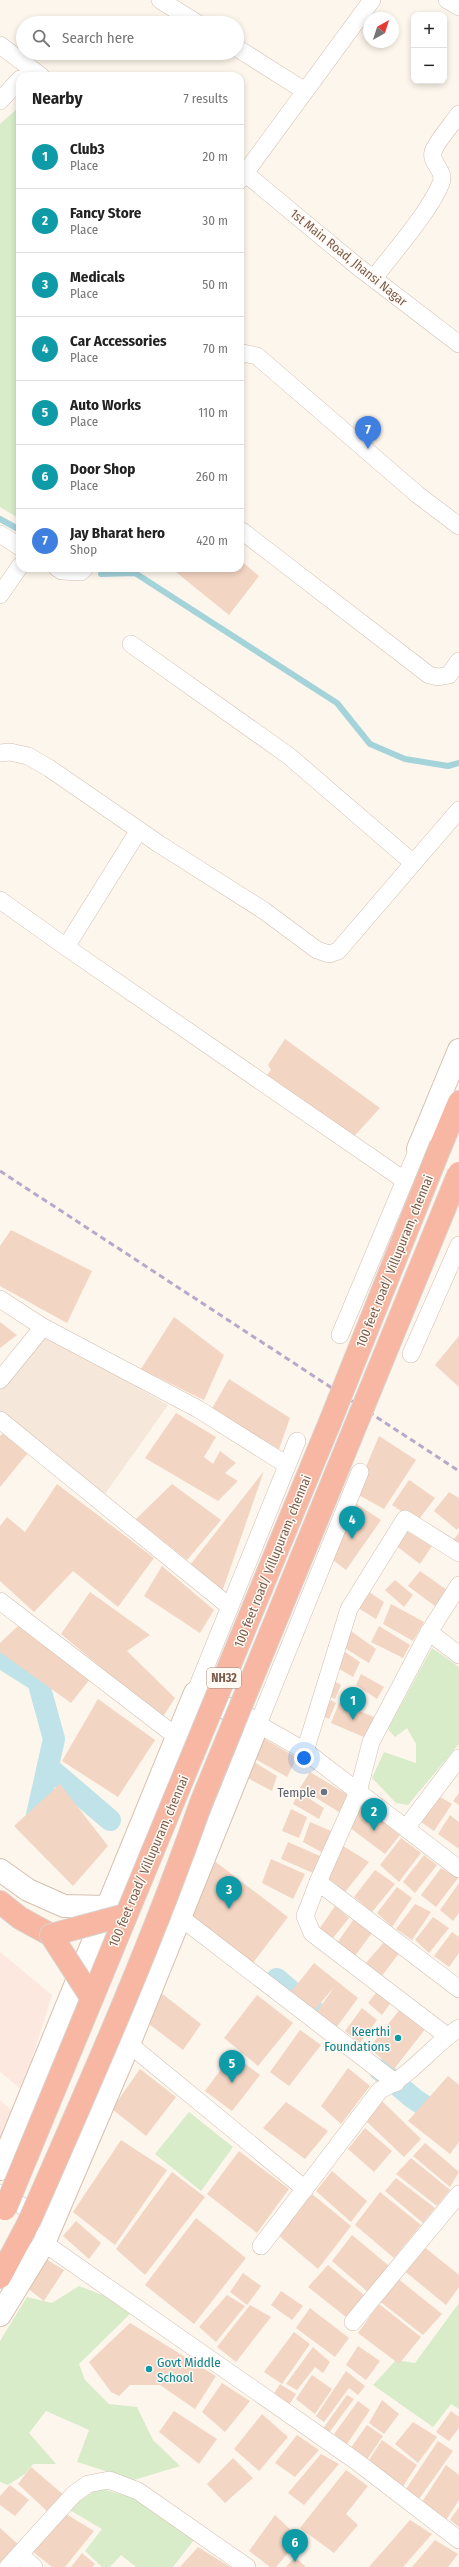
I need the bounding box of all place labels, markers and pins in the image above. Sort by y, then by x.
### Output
pin: 7 [355,416,381,449]
pin: 4 [339,1506,365,1539]
pin: 1 [340,1687,366,1720]
place label: Temple [278,1785,316,1800]
marker: Temple [319,1787,329,1797]
pin: 2 [361,1798,387,1831]
pin: 3 [216,1876,242,1909]
place label: Keerthi Foundations [324,2024,390,2054]
marker: Keerthi Foundations [393,2033,403,2043]
pin: 5 [219,2050,245,2083]
place label: Govt Middle School [157,2355,221,2385]
marker: Govt Middle School [144,2364,154,2374]
pin: 6 [282,2529,308,2562]

